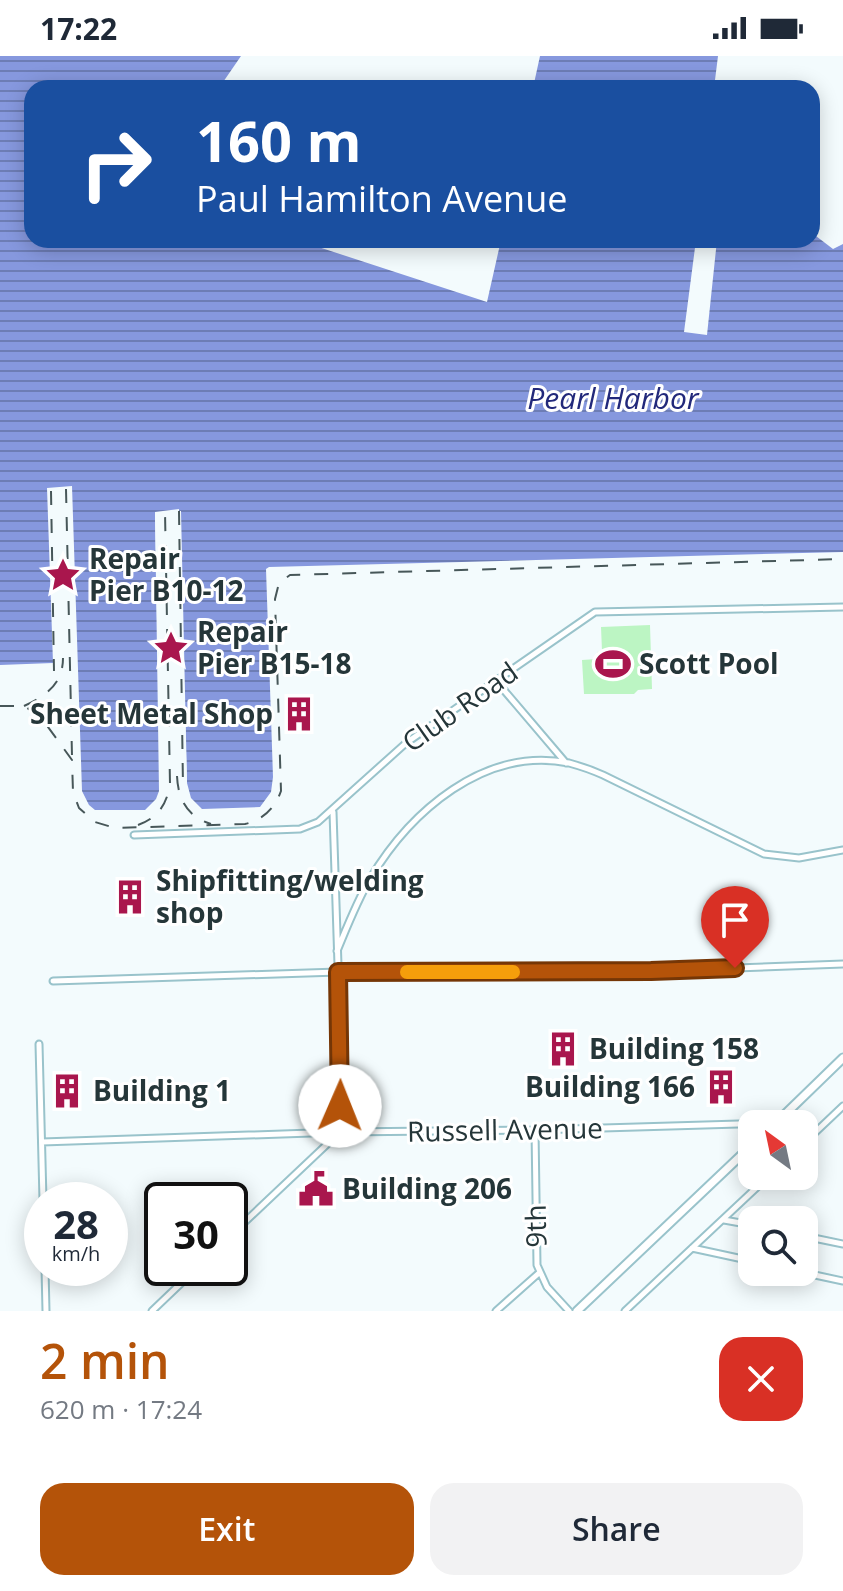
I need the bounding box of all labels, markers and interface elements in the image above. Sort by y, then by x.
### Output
text: 17:22 [40,8,117,49]
text: 160 m [196,102,362,178]
icon: right [64,112,168,216]
text: Paul Hamilton Avenue [196,174,567,223]
water label: Pearl Harbor [527,377,700,418]
place label: Repair Pier B10-12 [89,539,244,609]
place icon: Repair Pier B10-12 [44,556,82,594]
place label: Repair Pier B15-18 [197,612,352,682]
place icon: Repair Pier B15-18 [152,629,190,667]
place label: Scott Pool [639,644,779,682]
sports icon: Scott Pool [594,645,632,683]
street label: Club Road [394,652,525,760]
place label: Sheet Metal Shop [30,694,273,732]
building icon: Sheet Metal Shop [280,695,318,733]
place label: Shipfitting/welding shop [156,861,424,931]
building icon: Shipfitting/welding shop [111,878,149,916]
pin [701,886,769,968]
icon: arrive [713,898,757,942]
place label: Building 158 [589,1029,759,1067]
building icon: Building 158 [544,1030,582,1068]
position arrow [298,1064,382,1148]
place label: Building 166 [525,1067,695,1105]
building icon: Building 166 [702,1068,740,1106]
place label: Building 1 [93,1071,231,1109]
building icon: Building 1 [48,1072,86,1110]
street label: Russell Avenue [407,1108,603,1150]
north arrow [738,1110,818,1190]
map controls [738,1110,818,1286]
place label: Building 206 [342,1169,512,1207]
public building icon: Building 206 [297,1170,335,1208]
speed limit sign: 30 [144,1182,248,1286]
text: 28 [53,1196,99,1251]
street label: 9th [516,1204,554,1248]
button: search [738,1206,818,1286]
text: km/h [52,1240,100,1267]
text: 2 min [40,1328,170,1393]
button: close [719,1337,803,1421]
text: 620 m · 17:24 [40,1391,202,1427]
button: Exit [40,1483,414,1575]
button: Share [430,1483,803,1575]

